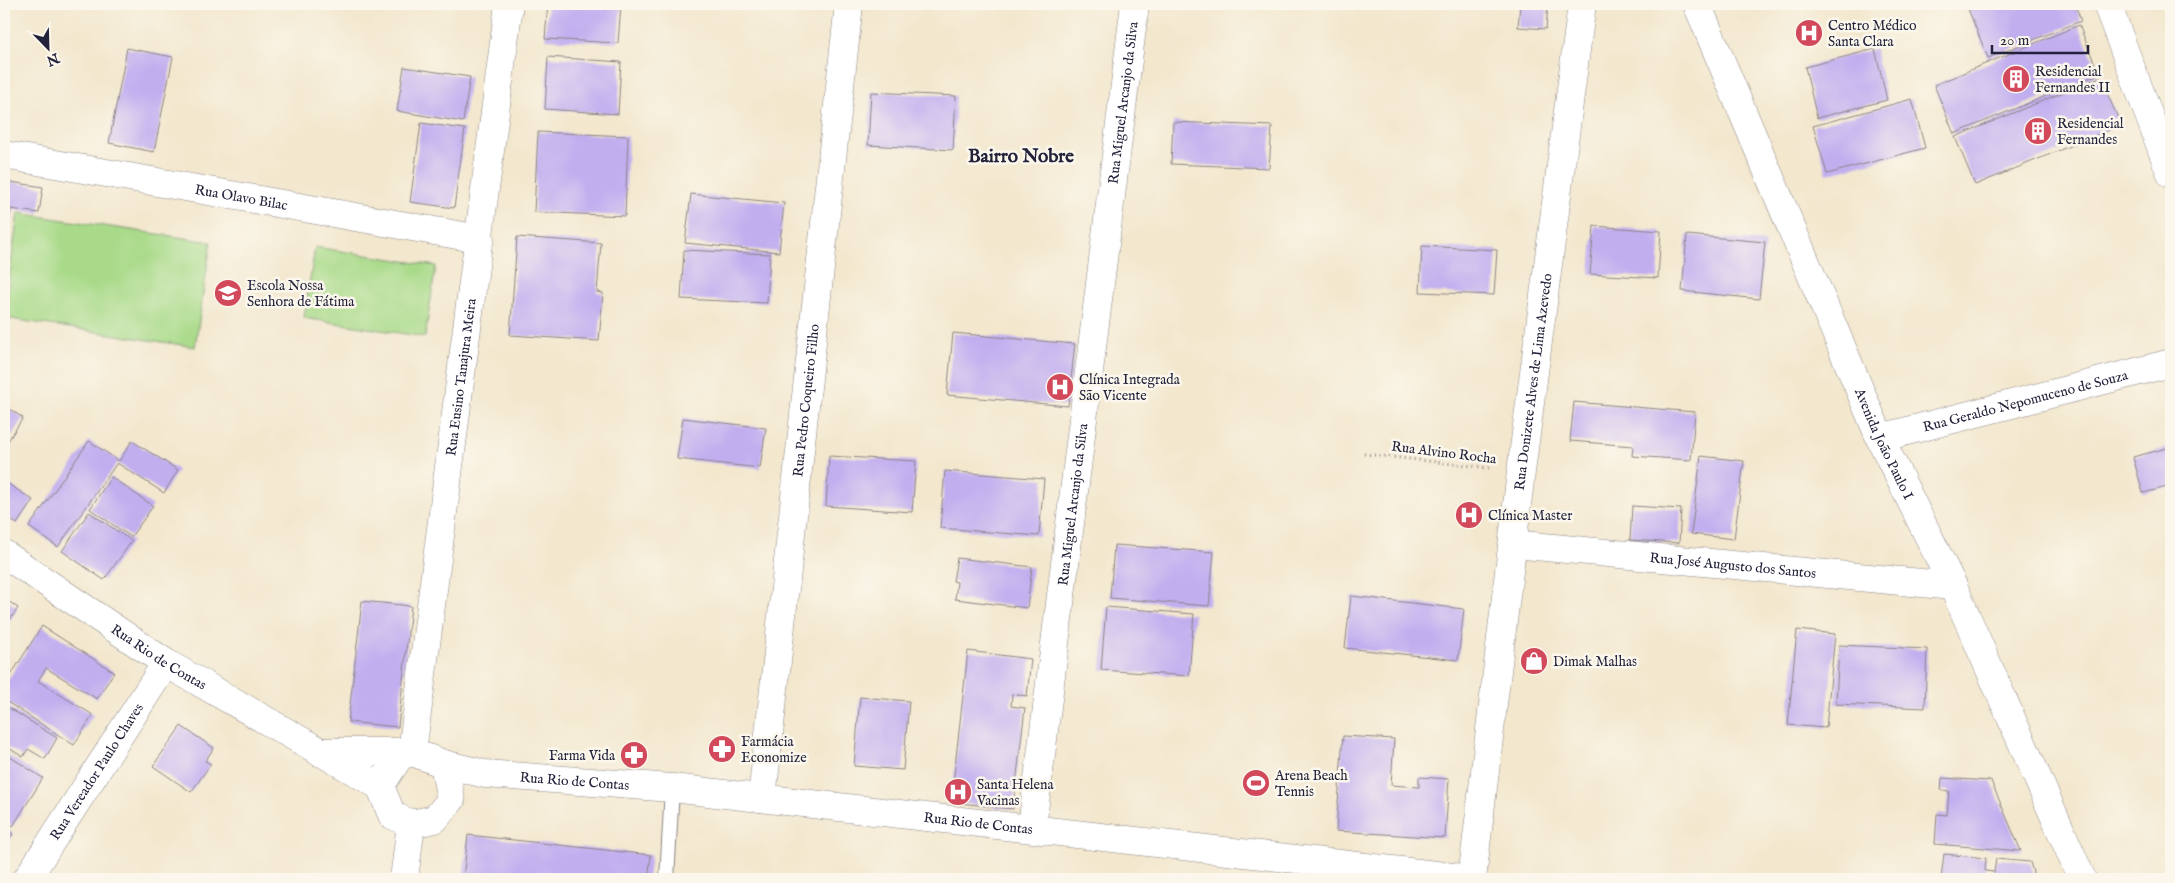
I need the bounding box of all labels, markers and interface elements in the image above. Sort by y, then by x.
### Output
place label: Centro Médico Santa Clara [1828,17,1917,51]
hospital icon: Centro Médico Santa Clara [1794,18,1824,48]
street label: Rua Miguel Arcanjo da Silva [1105,20,1143,185]
north arrow [22,22,72,72]
scale bar [1992,22,2089,54]
text: 20 m [2000,31,2030,50]
text: N [44,48,63,70]
place label: Residencial Fernandes II [2035,63,2110,97]
building icon: Residencial Fernandes II [2001,64,2031,94]
place label: Residencial Fernandes [2057,115,2124,149]
building icon: Residencial Fernandes [2023,116,2053,146]
district label: Bairro Nobre [968,145,1074,169]
street label: Rua Olavo Bilac [193,181,289,215]
street label: Rua Donizete Alves de Lima Azevedo [1511,272,1557,491]
place label: Escola Nossa Senhora de Fátima [247,277,355,311]
school or university icon: Escola Nossa Senhora de Fátima [213,278,243,308]
street label: Rua Eusino Tanajura Meira [442,296,481,457]
street label: Rua Pedro Coqueiro Filho [789,323,824,478]
street label: Rua Geraldo Nepomuceno de Souza [1921,366,2131,437]
place label: Clínica Integrada São Vicente [1079,371,1181,405]
hospital icon: Clínica Integrada São Vicente [1045,372,1075,402]
street label: Avenida João Paulo I [1850,385,1917,503]
street label: Rua Miguel Arcanjo da Silva [1054,421,1093,587]
street label: Rua Alvino Rocha [1390,438,1498,468]
hospital icon: Clínica Master [1454,500,1484,530]
place label: Clínica Master [1488,507,1572,525]
street label: Rua José Augusto dos Santos [1649,549,1817,583]
street label: Rua Rio de Contas [107,621,210,694]
shop icon: Dimak Malhas [1519,646,1549,676]
place label: Dimak Malhas [1553,653,1637,671]
street label: Rua Vereador Paulo Chaves [46,700,148,844]
place label: Farmácia Economize [741,733,807,767]
pharmacy icon: Farmácia Economize [707,734,737,764]
pharmacy icon: Farma Vida [619,740,649,770]
place label: Farma Vida [549,747,616,765]
place label: Arena Beach Tennis [1274,767,1348,801]
sports icon: Arena Beach Tennis [1241,768,1271,798]
street label: Rua Rio de Contas [519,769,630,795]
place label: Santa Helena Vacinas [976,776,1054,810]
hospital icon: Santa Helena Vacinas [943,777,973,807]
street label: Rua Rio de Contas [923,809,1034,839]

